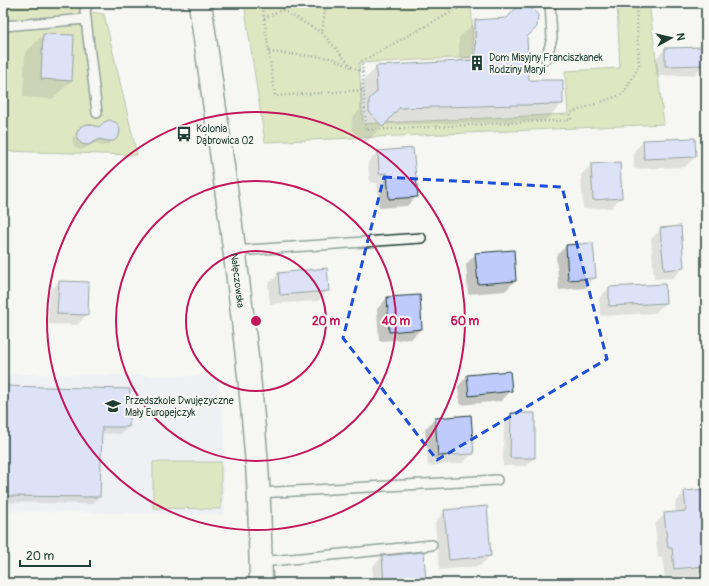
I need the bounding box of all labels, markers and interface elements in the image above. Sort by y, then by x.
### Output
north arrow [651,18,691,58]
text: N [673,32,687,42]
place label: Dom Misyjny Franciszkanek Rodziny Maryi [489,52,604,76]
building icon: Dom Misyjny Franciszkanek Rodziny Maryi [468,54,486,72]
place label: Kolonia Dąbrowica 02 [196,123,254,147]
bus stop icon: Kolonia Dąbrowica 02 [175,125,193,143]
street label: Nałęczowska [228,253,246,309]
centre of rings [249,314,263,328]
text: 20 m [312,314,340,329]
text: 40 m [381,314,411,329]
text: 60 m [451,314,480,329]
place label: Przedszkole Dwujęzyczne Mały Europejczyk [125,395,234,419]
school or university icon: Przedszkole Dwujęzyczne Mały Europejczyk [104,397,122,415]
scale bar [20,542,90,568]
text: 20 m [26,549,55,564]

